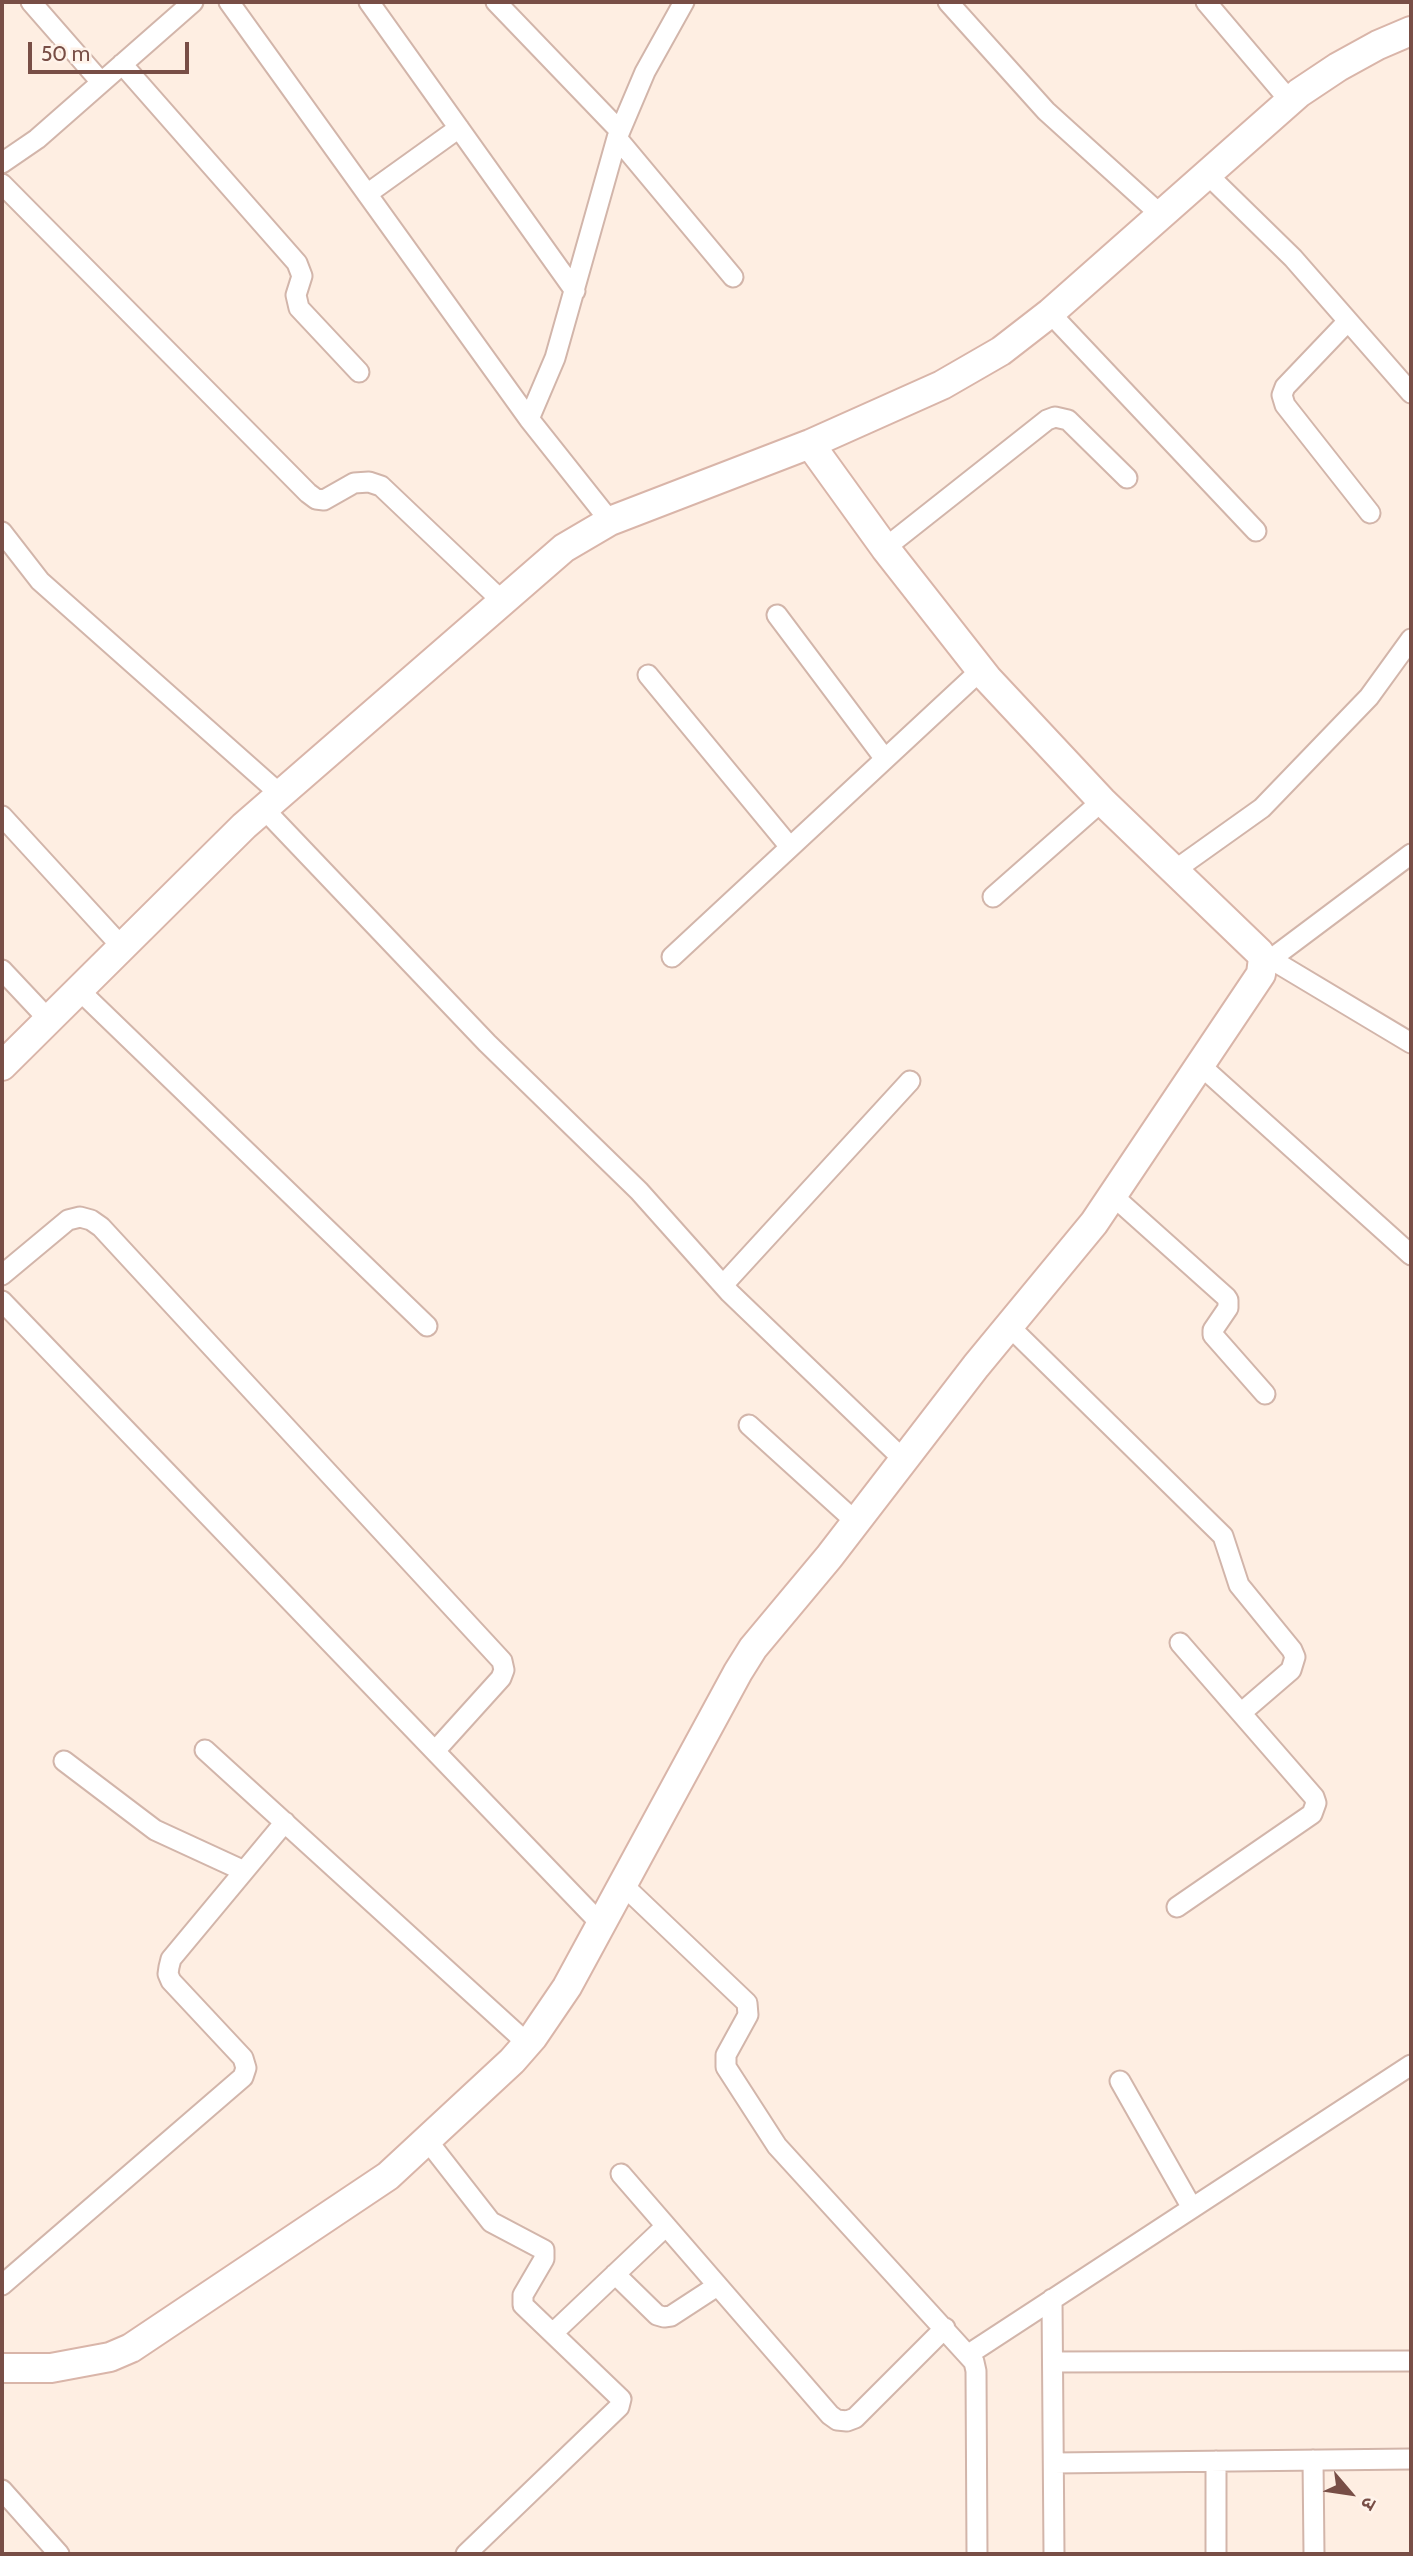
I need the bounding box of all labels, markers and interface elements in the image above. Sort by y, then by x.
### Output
scale bar [32,28,192,72]
text: 50 m [41,41,90,66]
north arrow [1315,2458,1385,2528]
text: उ [1356,2493,1382,2514]

